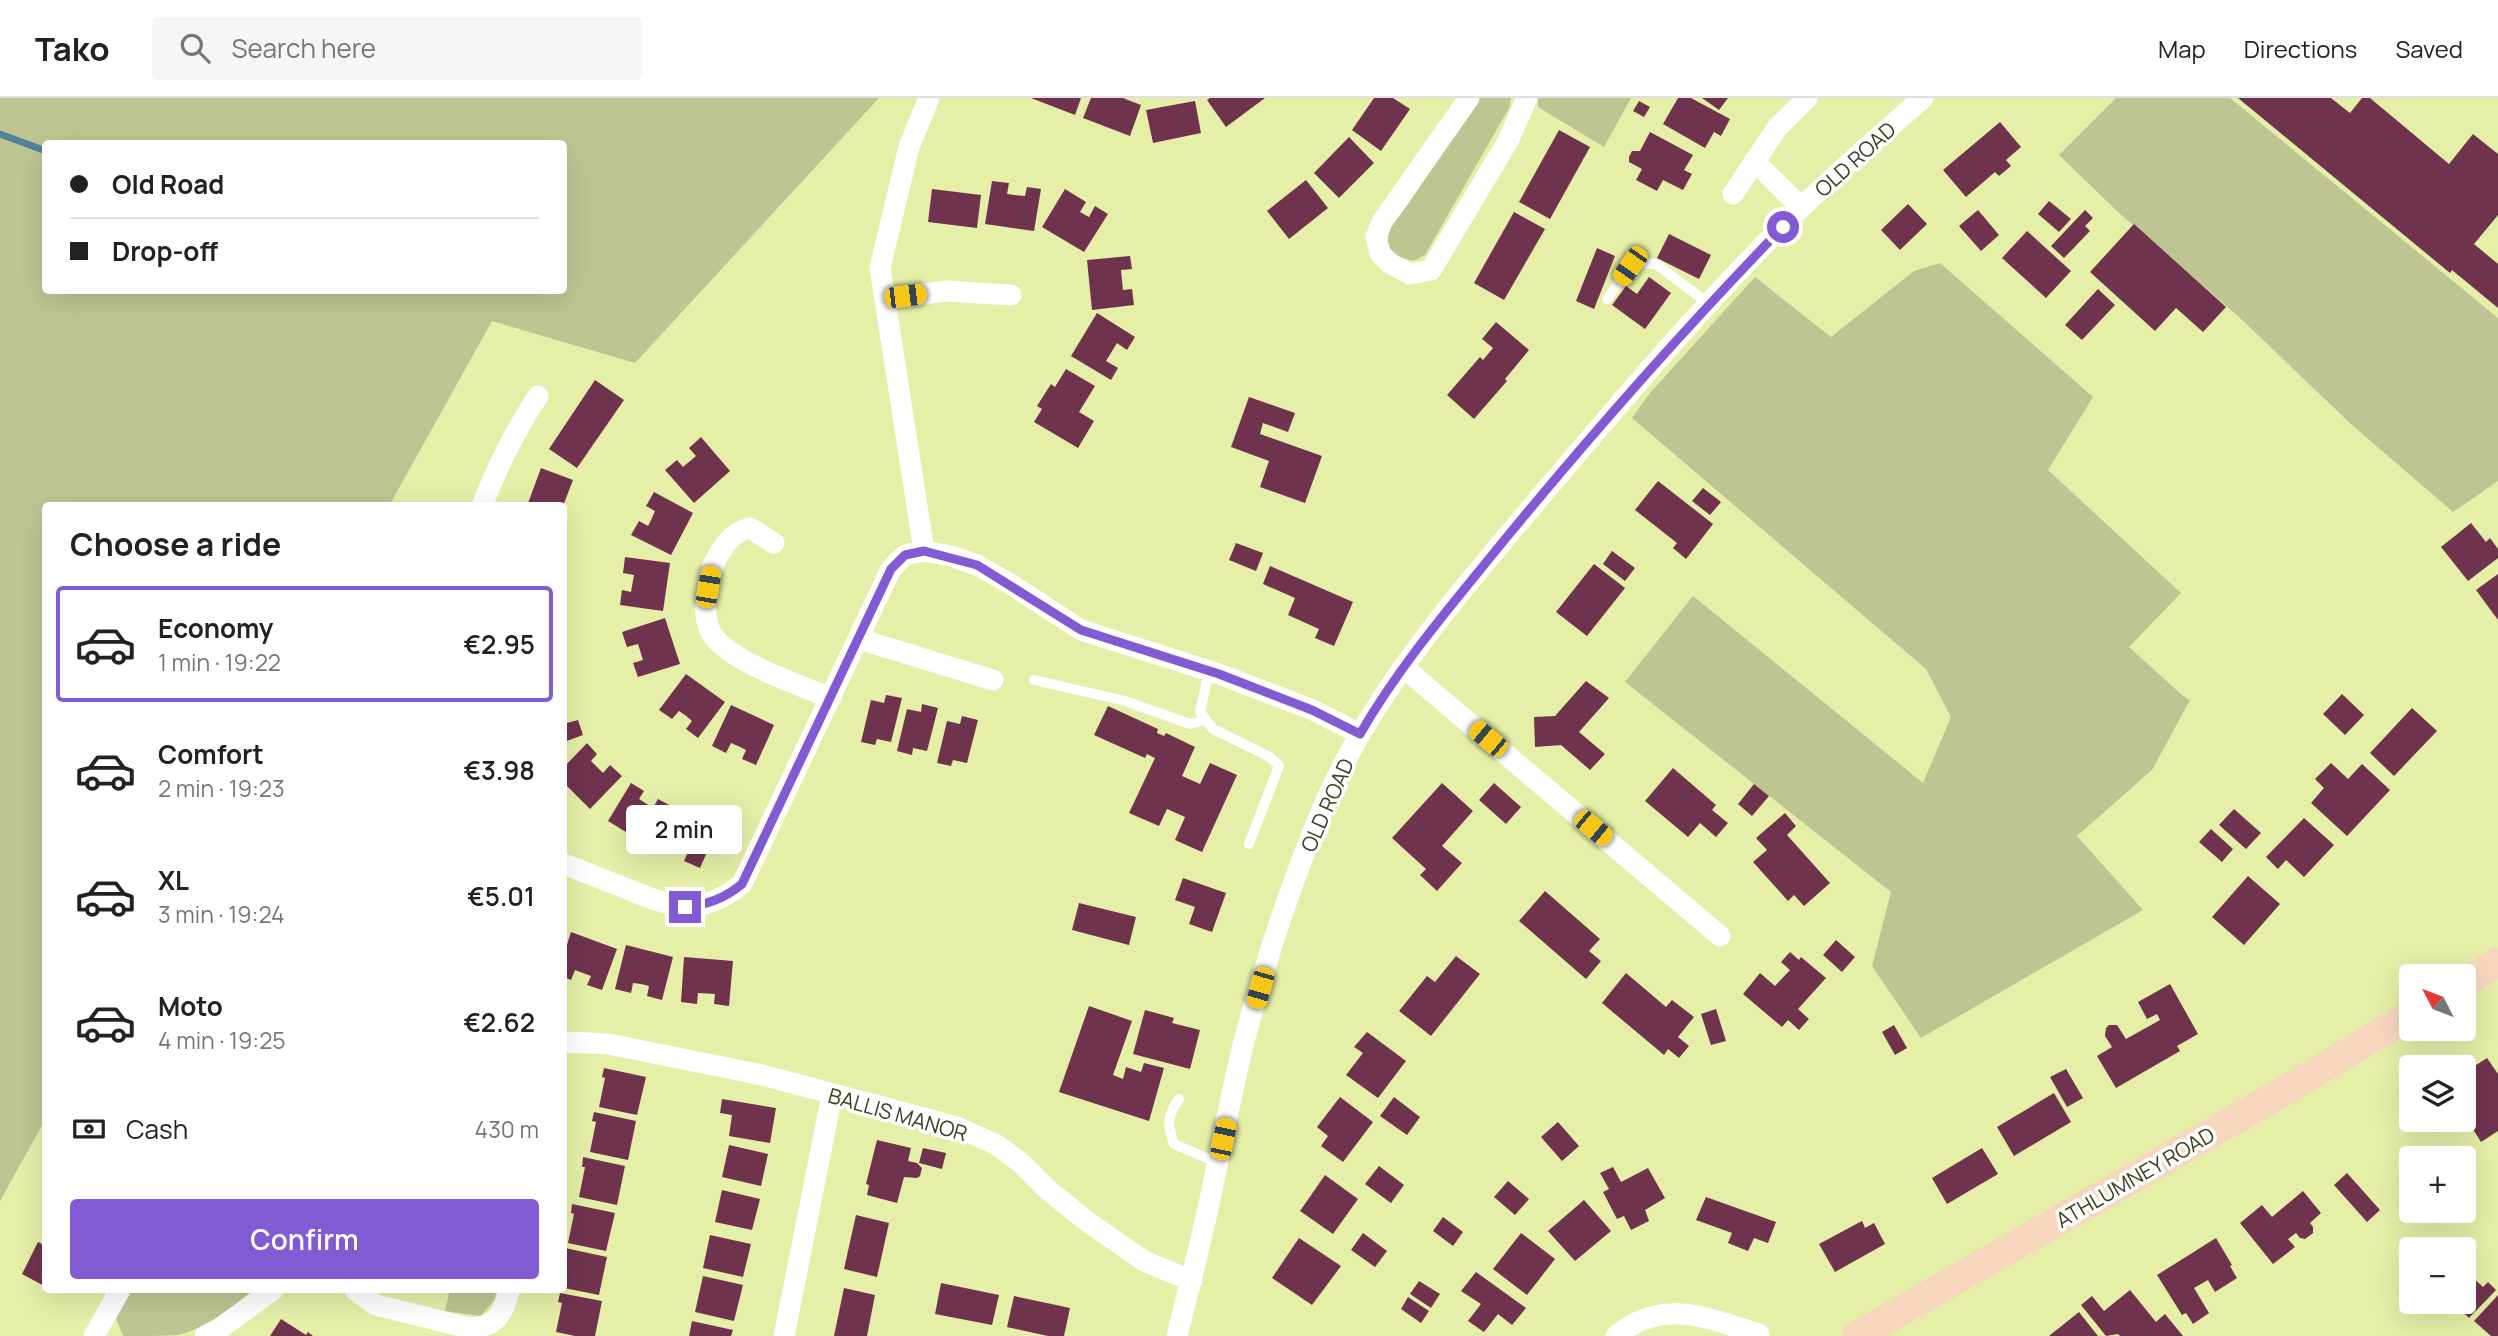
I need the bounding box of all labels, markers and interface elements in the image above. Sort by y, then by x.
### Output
search box [152,17,642,80]
text: Tako [35,26,110,71]
icon: search [176,29,214,67]
text: Search here [232,30,376,66]
text: Map [2158,32,2206,65]
text: Directions [2244,32,2357,65]
text: Saved [2395,32,2463,65]
street label: OLD ROAD [1809,115,1901,203]
text: Old Road [112,166,224,202]
route start [1767,211,1799,243]
text: Drop-off [112,233,218,269]
car [1610,243,1651,289]
car [883,283,928,309]
text: Choose a ride [70,522,281,566]
car [695,564,722,610]
text: Economy [158,610,273,646]
icon: car [74,613,137,676]
text: €2.95 [463,626,535,662]
text: 1 min · 19:22 [158,646,281,678]
car [1466,717,1511,761]
text: Comfort [158,736,264,772]
icon: car [74,739,137,802]
text: €3.98 [463,752,535,788]
street label: OLD ROAD [1294,754,1360,856]
text: 2 min · 19:23 [158,772,285,804]
callout: 2 min [627,806,743,854]
car [1571,806,1616,850]
text: 2 min [655,813,713,845]
text: XL [158,862,189,898]
icon: car [74,865,137,928]
text: €5.01 [467,878,535,914]
route end [669,891,701,923]
text: 3 min · 19:24 [158,898,285,930]
north arrow [2399,964,2476,1041]
map controls [2399,964,2476,1314]
car [1245,965,1276,1011]
text: Moto [158,988,223,1024]
icon: car [74,991,137,1054]
text: €2.62 [463,1004,535,1040]
text: 4 min · 19:25 [158,1024,286,1056]
button: layers [2399,1055,2476,1132]
street label: BALLIS MANOR [825,1081,971,1147]
icon: cash [70,1110,108,1148]
text: Cash [126,1111,188,1147]
text: 430 m [475,1113,539,1145]
car [1209,1116,1238,1162]
street label: ATHLUMNEY ROAD [2051,1120,2219,1234]
button: + [2399,1146,2476,1223]
button: Confirm [70,1199,539,1279]
button: − [2399,1237,2476,1314]

